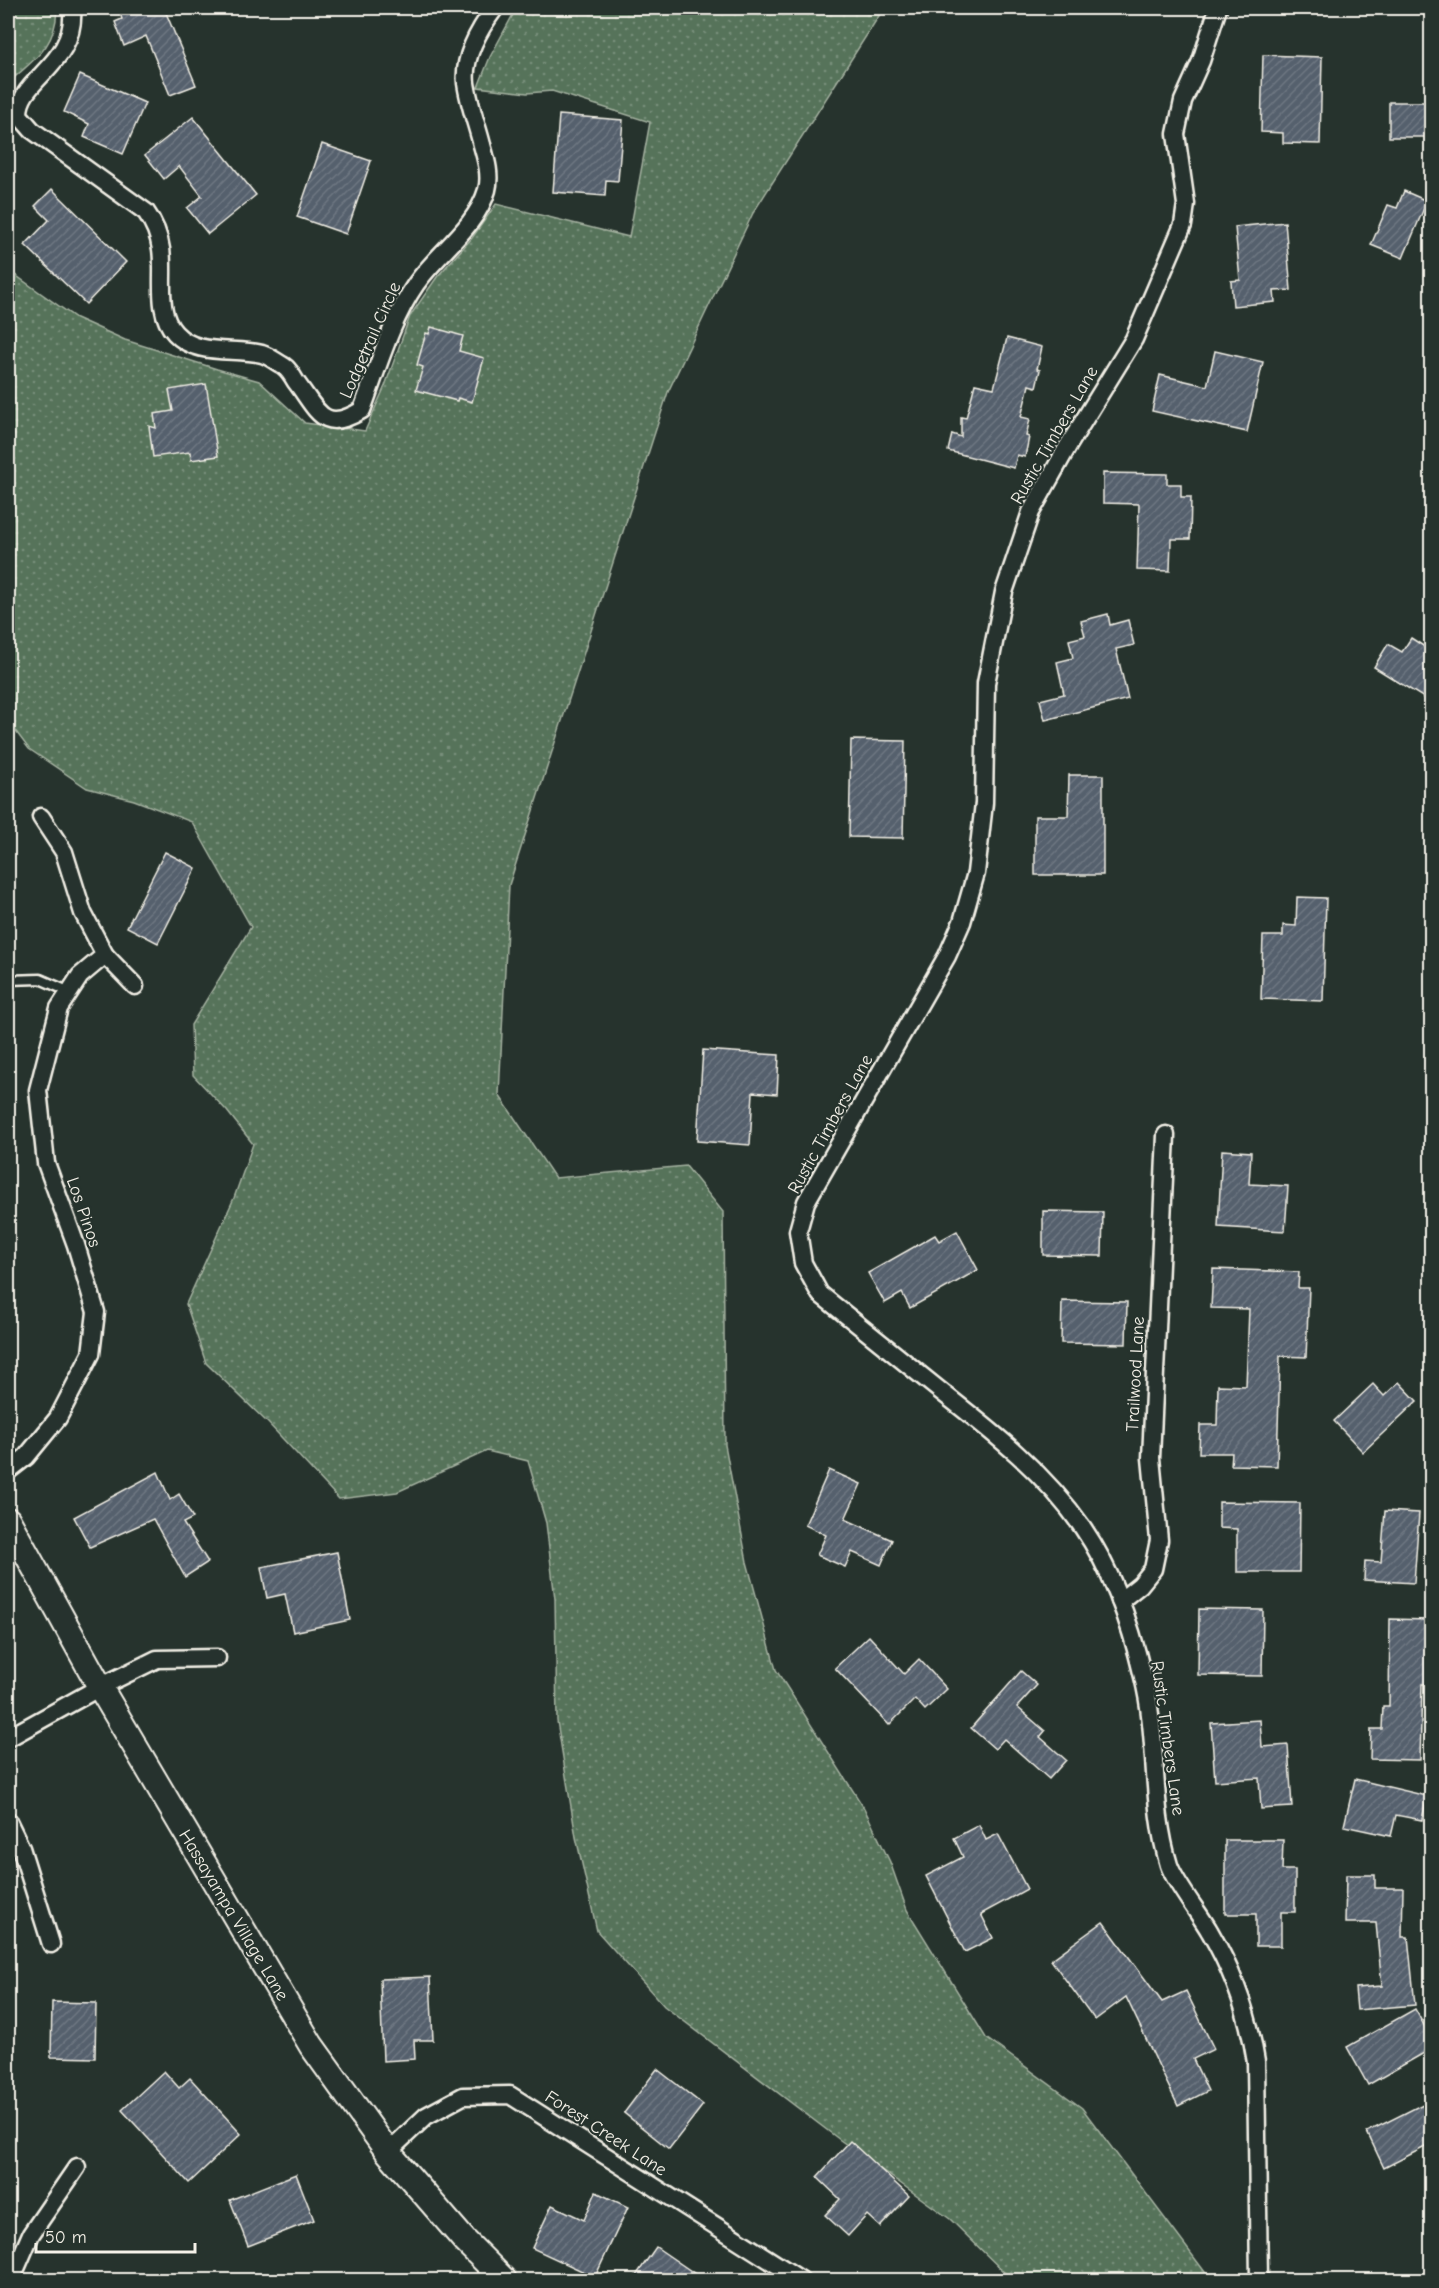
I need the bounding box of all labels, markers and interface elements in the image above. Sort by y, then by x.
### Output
street label: Lodgetrail Circle [335,279,405,402]
street label: Rustic Timbers Lane [1006,362,1103,508]
street label: Rustic Timbers Lane [783,1051,877,1198]
street label: Los Pinos [62,1174,105,1250]
street label: Trailwood Lane [1122,1316,1149,1432]
street label: Rustic Timbers Lane [1146,1659,1189,1817]
street label: Hassayampa Village Lane [174,1826,293,2005]
street label: Forest Creek Lane [541,2086,671,2181]
scale bar [36,2216,195,2254]
text: 50 m [45,2227,87,2248]

